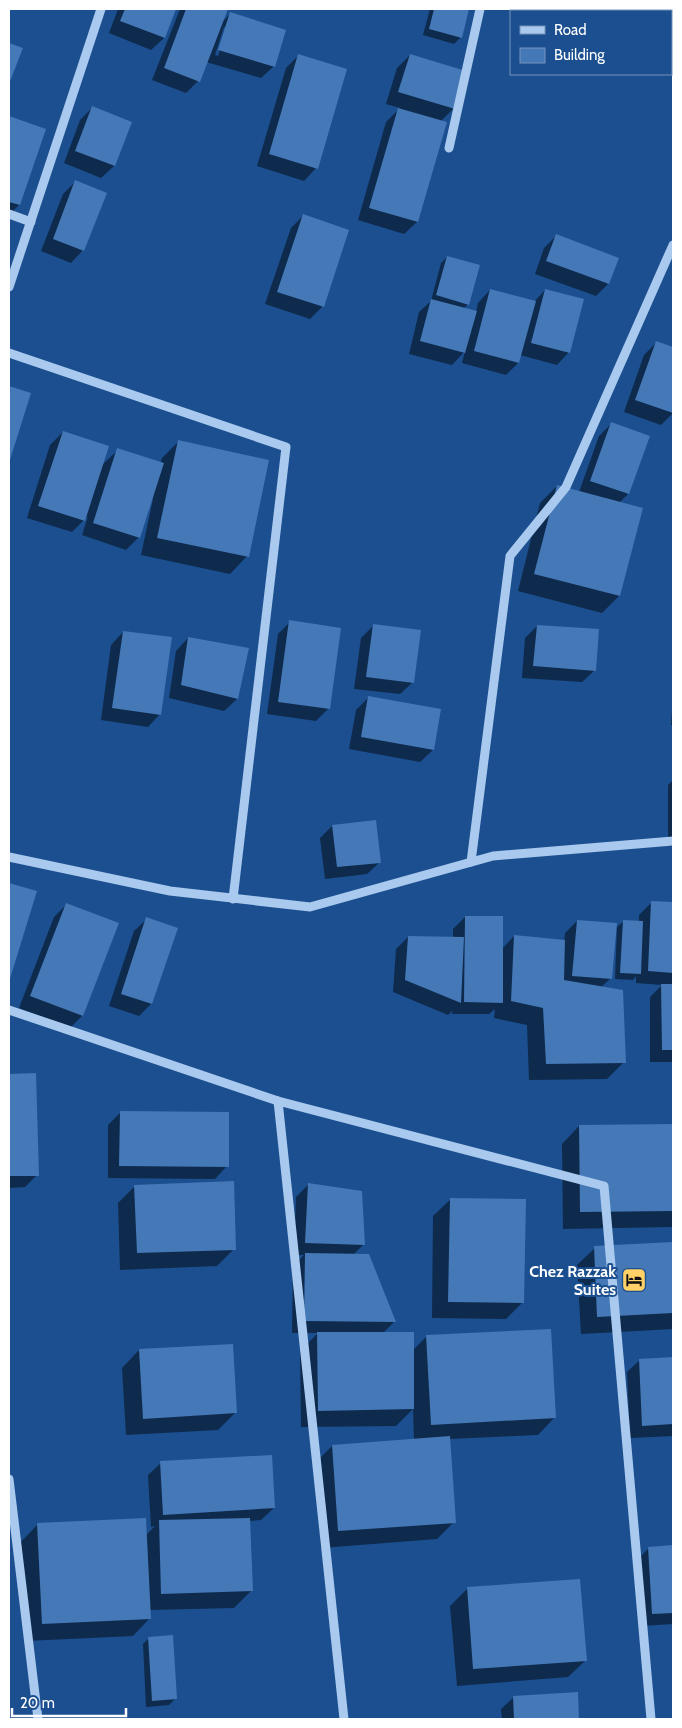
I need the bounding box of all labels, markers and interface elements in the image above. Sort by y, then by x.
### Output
legend [510,10,672,75]
text: Road [554,21,587,39]
text: Building [554,46,605,64]
place label: Chez Razzak Suites [529,1262,616,1299]
hotel icon: Chez Razzak Suites [621,1267,647,1293]
scale bar [12,1686,126,1718]
text: 20 m [20,1694,55,1712]

